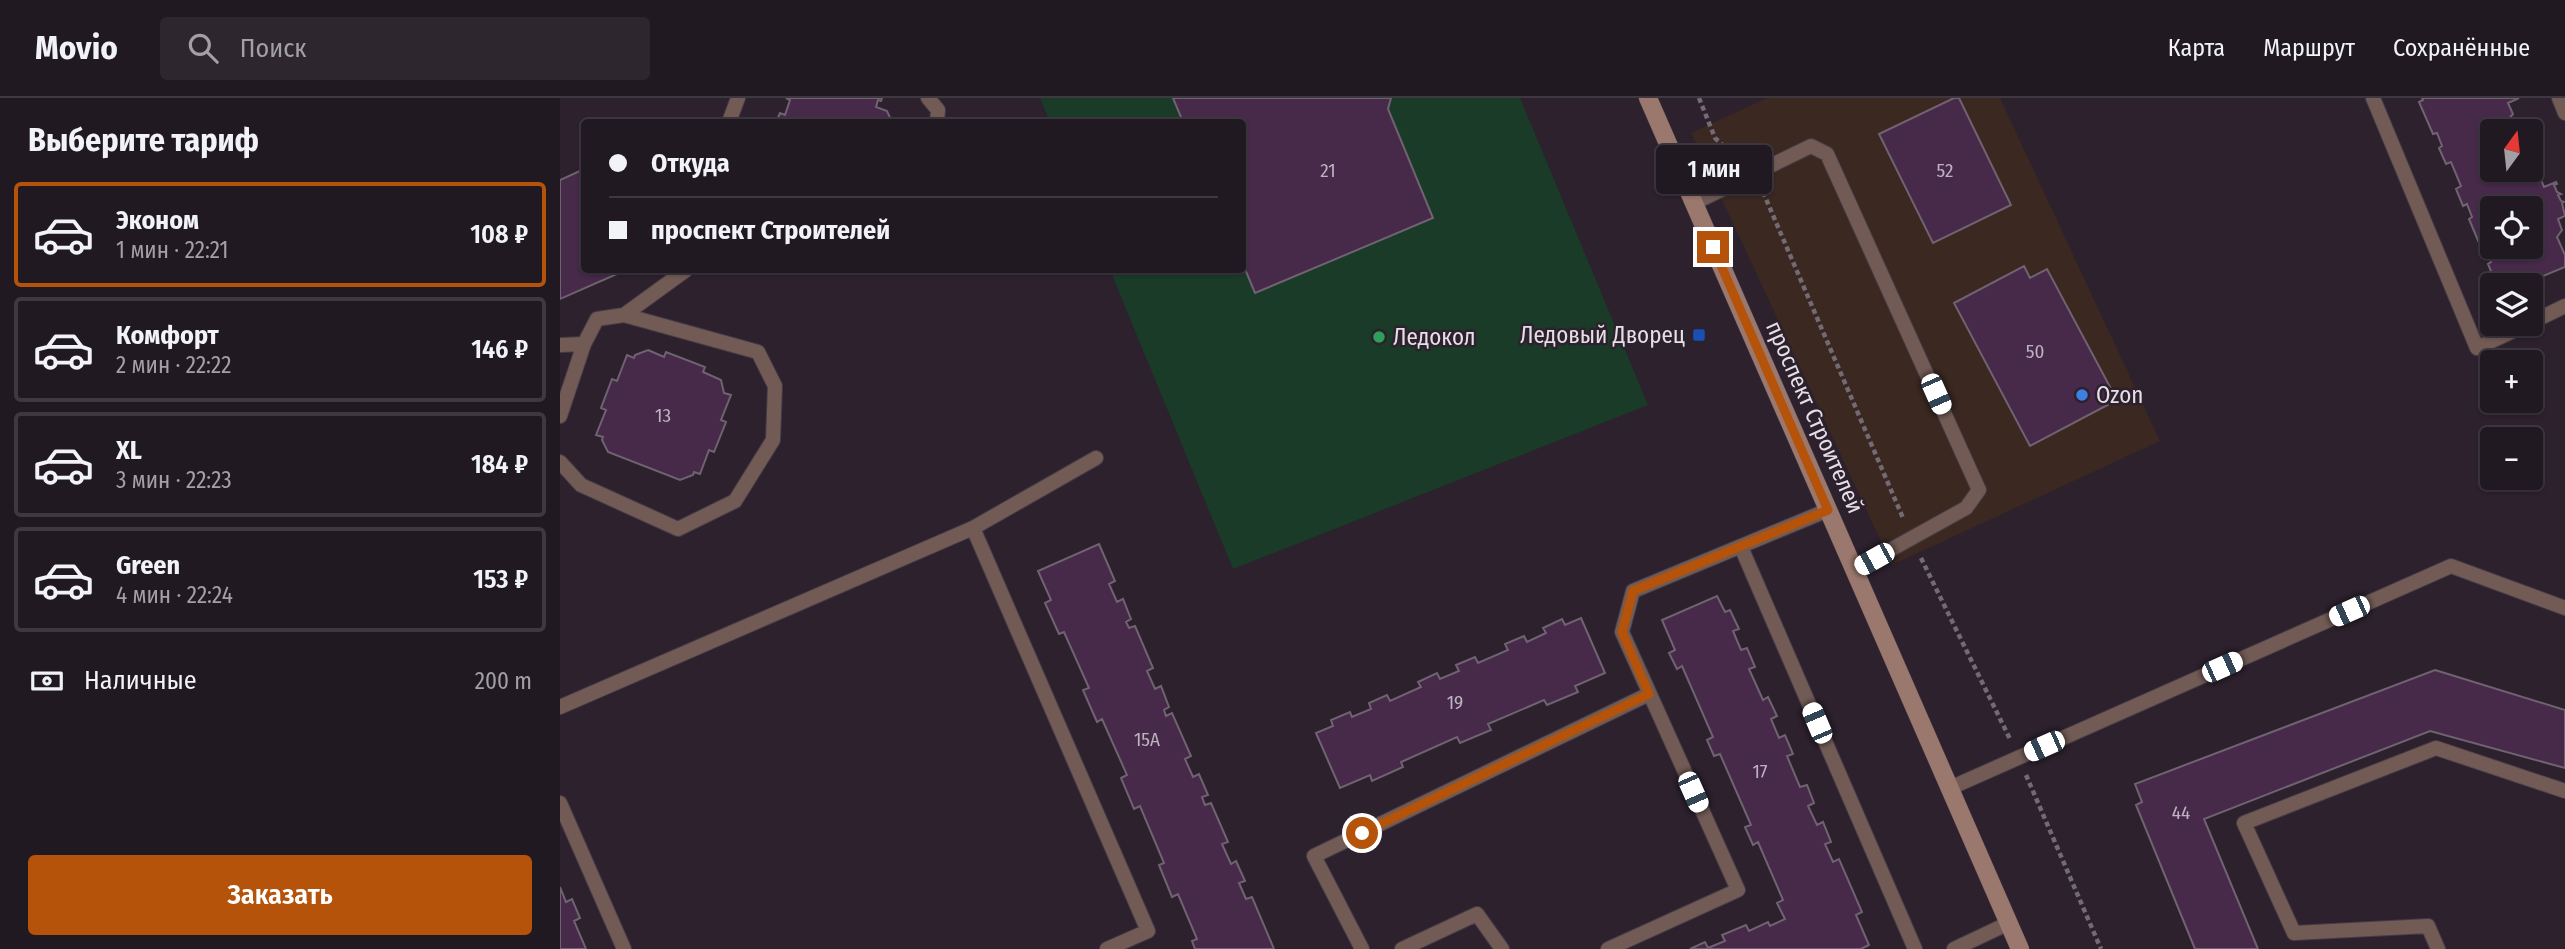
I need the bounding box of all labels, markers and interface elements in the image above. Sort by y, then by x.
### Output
search box [160,17,650,80]
text: Movio [35,28,118,68]
icon: search [184,29,222,67]
text: Поиск [240,33,306,64]
text: Карта [2168,34,2225,62]
text: Маршрут [2263,34,2355,62]
text: Сохранённые [2393,34,2530,62]
north arrow [2480,119,2543,182]
map controls [2480,119,2543,490]
text: Выберите тариф [28,121,259,159]
callout: 1 мин [1655,145,1771,194]
text: Откуда [651,148,730,179]
text: 1 мин [1687,155,1741,183]
house number: 21 [1320,159,1336,182]
house number: 52 [1937,159,1953,182]
button: locate [2480,196,2543,259]
icon: car [32,203,95,266]
text: Эконом [116,205,199,236]
text: проспект Строителей [651,215,890,246]
text: 108 ₽ [470,219,528,250]
route end [1697,231,1729,263]
text: 1 мин · 22:21 [116,236,228,264]
button: layers [2480,273,2543,336]
street label: проспект Строителей [1760,317,1870,517]
icon: car [32,318,95,381]
text: Комфорт [116,320,219,351]
place label: Ледовый Дворец [1520,321,1685,349]
place label: Ледокол [1393,323,1476,351]
marker: Ледовый Дворец [1691,327,1707,343]
marker: Ледокол [1371,329,1387,345]
text: 146 ₽ [471,334,528,365]
house number: 50 [2026,340,2044,363]
button: + [2480,350,2543,413]
text: 2 мин · 22:22 [116,351,231,379]
car [1918,371,1955,417]
place label: Ozon [2096,381,2143,409]
marker: Ozon [2074,387,2090,403]
house number: 13 [655,404,671,427]
button: − [2480,427,2543,490]
icon: car [32,433,95,496]
text: XL [116,435,142,466]
text: 184 ₽ [471,449,528,480]
text: 3 мин · 22:23 [116,466,232,494]
car [1851,540,1898,578]
icon: car [32,548,95,611]
text: Green [116,550,180,581]
text: 153 ₽ [473,564,528,595]
text: 4 мин · 22:24 [116,581,233,609]
car [2326,593,2373,629]
car [2199,649,2246,685]
icon: cash [28,662,66,700]
text: Наличные [84,665,197,696]
text: 200 m [475,667,532,695]
house number: 19 [1447,691,1463,714]
car [1800,700,1835,746]
house number: 15А [1134,728,1160,751]
car [2021,728,2068,764]
house number: 17 [1752,760,1768,783]
car [1675,769,1712,815]
house number: 44 [2172,801,2190,824]
route start [1346,817,1378,849]
button: Заказать [28,855,532,935]

